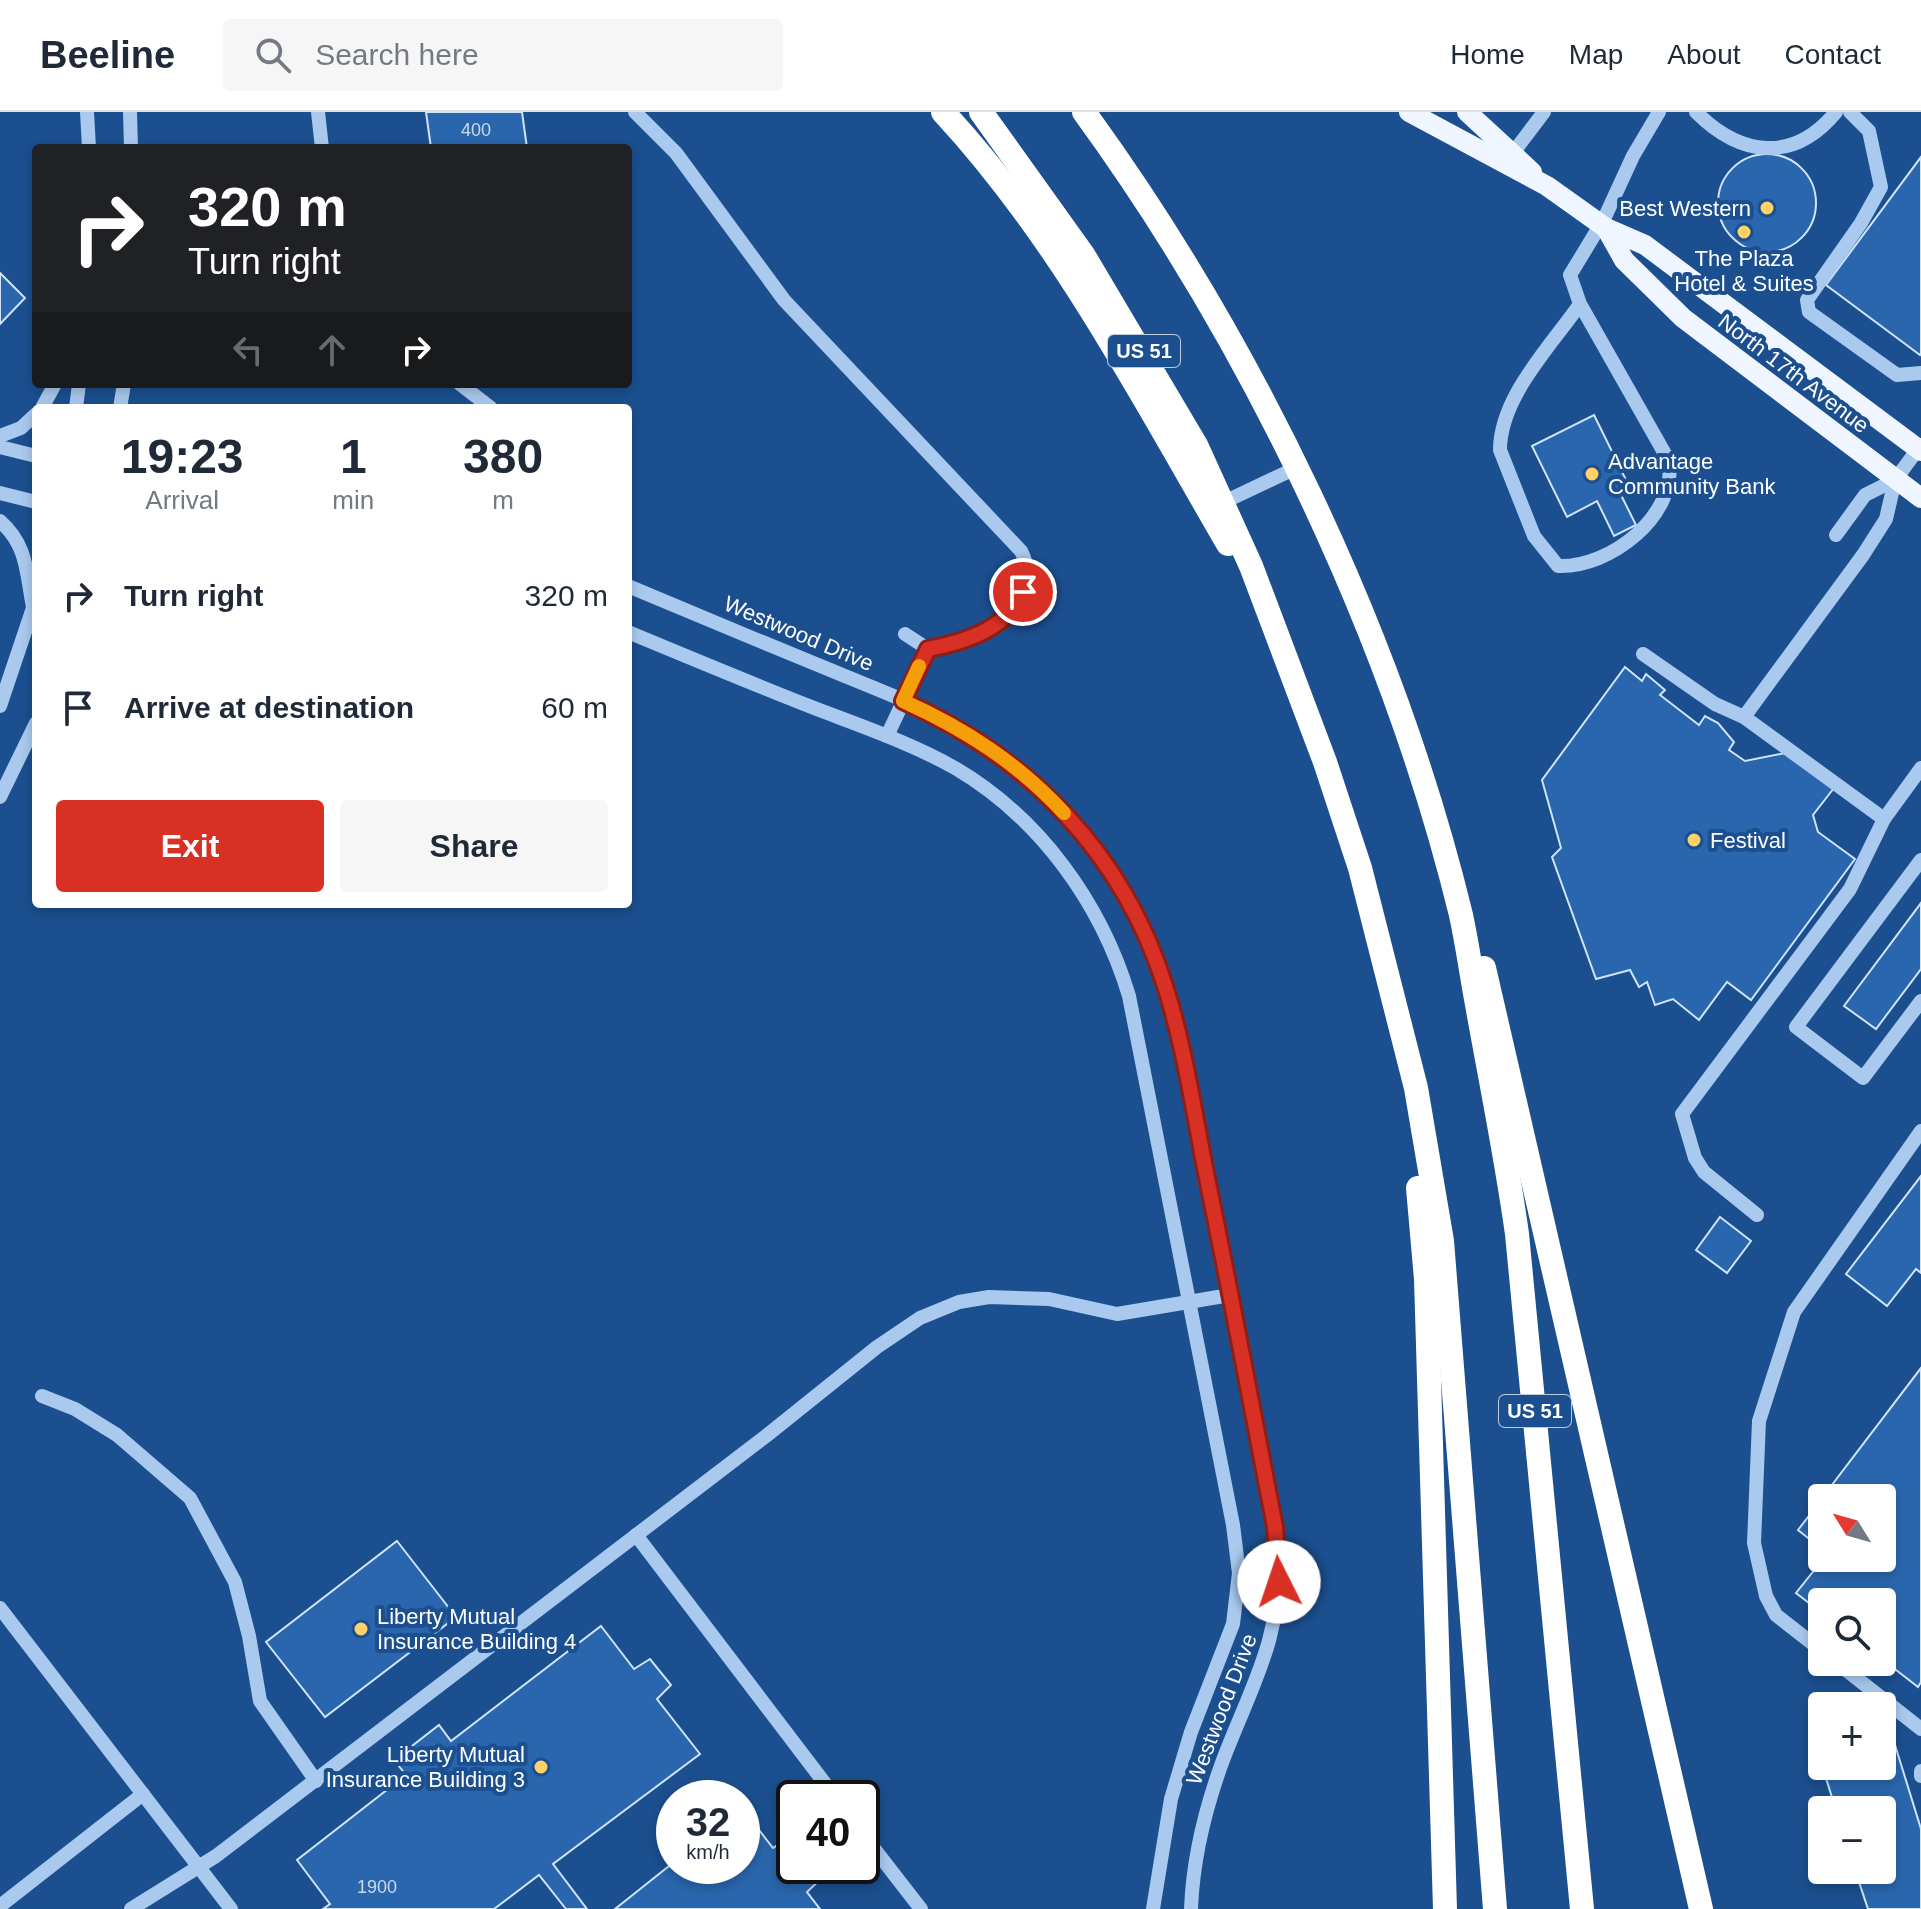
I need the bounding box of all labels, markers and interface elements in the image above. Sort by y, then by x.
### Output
search box [223,19,783,91]
icon: search [251,33,295,77]
text: Beeline [40,34,175,76]
text: Search here [315,38,479,71]
text: Home [1450,39,1525,70]
text: Map [1569,39,1623,70]
text: About [1667,39,1741,70]
text: Contact [1785,39,1881,70]
house number: 400 [461,120,491,140]
text: 320 m [188,175,347,238]
icon: right [56,176,160,280]
place label: Best Western [1619,196,1751,221]
marker: Best Western [1758,199,1776,217]
marker: The Plaza Hotel & Suites [1735,223,1753,241]
text: Turn right [188,241,341,282]
place label: The Plaza Hotel & Suites [1674,246,1814,296]
street label: North 17th Avenue [1714,309,1874,438]
icon: left [226,328,270,372]
icon: ahead [310,328,354,372]
icon: right [394,328,438,372]
road number: US 51 [1108,335,1180,367]
text: 19:23 [121,430,244,483]
text: 1 [340,430,367,483]
text: 380 [463,430,543,483]
place label: Advantage Community Bank [1608,449,1777,499]
marker: Advantage Community Bank [1583,465,1601,483]
text: Arrival [145,485,219,515]
text: min [332,485,374,515]
text: m [492,485,514,515]
pin [989,558,1057,626]
icon: arrive [1001,570,1045,614]
icon: right [56,574,100,618]
text: Turn right [124,579,263,612]
text: 320 m [525,579,608,612]
street label: Westwood Drive [720,591,877,676]
icon: arrive [56,686,100,730]
text: Arrive at destination [124,691,414,724]
text: 60 m [541,691,608,724]
button: Exit [56,800,324,892]
button: Share [340,800,608,892]
place label: Festival [1710,828,1786,853]
marker: Festival [1685,831,1703,849]
road number: US 51 [1499,1395,1571,1427]
north arrow [1808,1484,1896,1572]
map controls [1808,1484,1896,1884]
position arrow [1237,1540,1321,1624]
button: search [1808,1588,1896,1676]
place label: Liberty Mutual Insurance Building 4 [377,1604,576,1654]
marker: Liberty Mutual Insurance Building 4 [352,1620,370,1638]
street label: Westwood Drive [1181,1630,1262,1788]
button: + [1808,1692,1896,1780]
place label: Liberty Mutual Insurance Building 3 [326,1742,525,1792]
marker: Liberty Mutual Insurance Building 3 [532,1758,550,1776]
speed limit sign: 40 [776,1780,880,1884]
button: − [1808,1796,1896,1884]
text: 32 [686,1800,730,1844]
text: km/h [686,1841,730,1863]
house number: 1900 [357,1877,397,1897]

